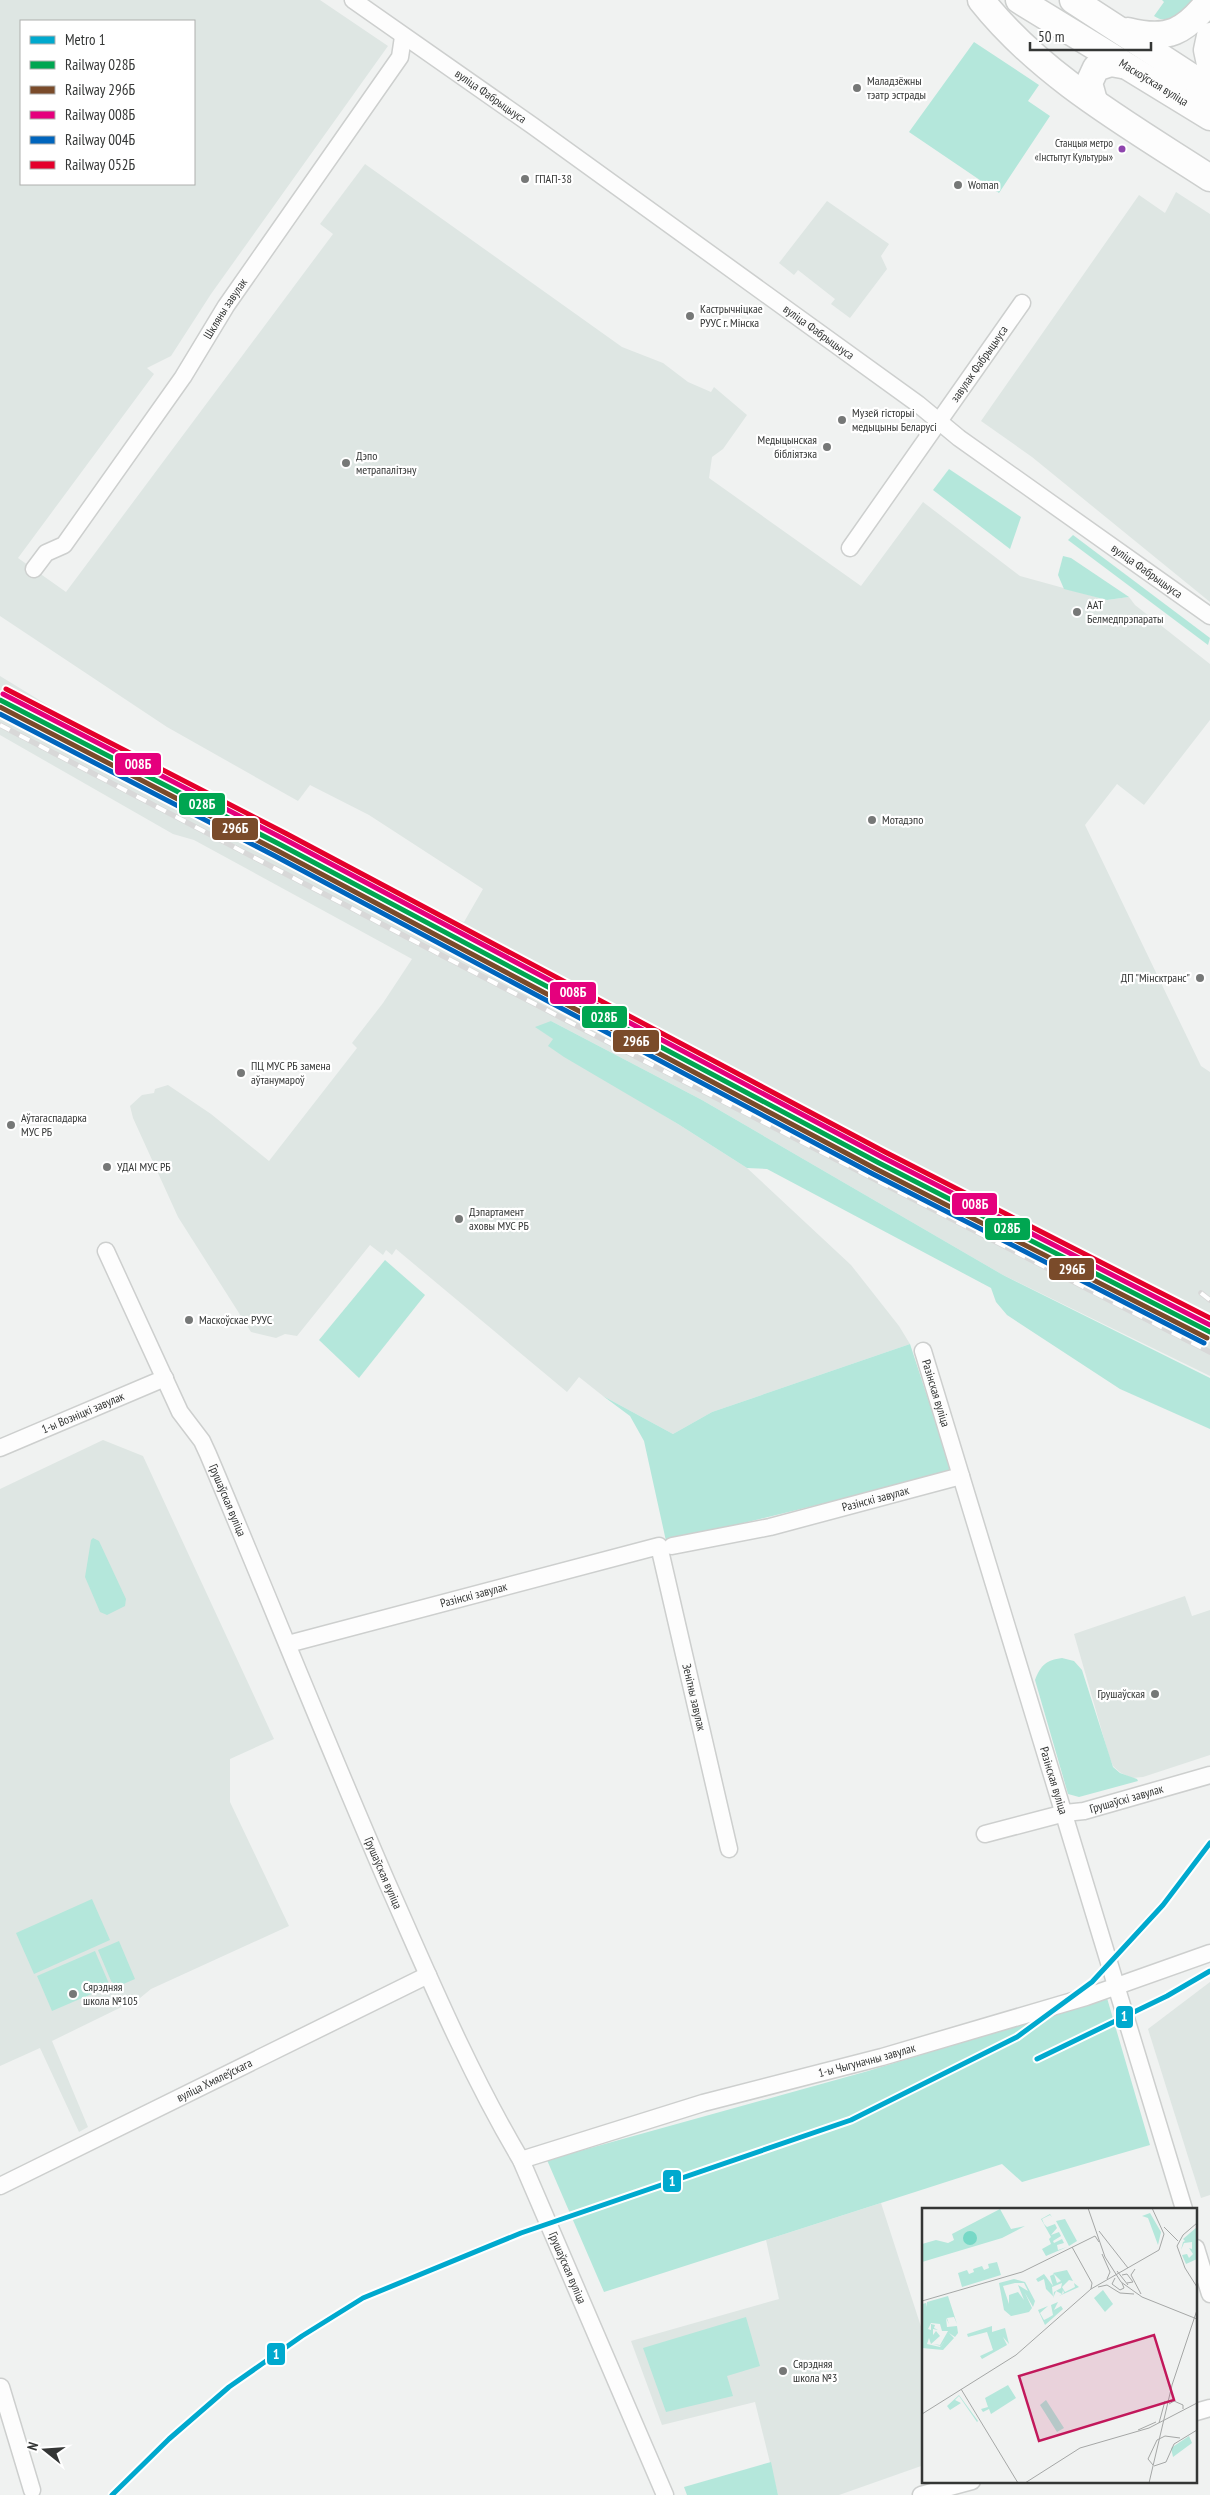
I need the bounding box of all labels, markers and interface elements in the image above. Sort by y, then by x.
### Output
legend [20,20,195,185]
scale bar [1030,20,1151,52]
text: 50 m [1038,27,1064,46]
text: Metro 1 [65,30,105,49]
text: Railway 028Б [65,55,135,74]
street label: Маскоўская вуліца [1117,55,1192,109]
street label: вуліца Фабрыцыуса [452,66,530,126]
place label: Маладзёжны тэатр эстрады [867,73,926,102]
text: Railway 296Б [65,80,135,99]
marker: Маладзёжны тэатр эстрады [851,82,863,94]
text: Railway 008Б [65,105,135,124]
text: Railway 004Б [65,130,135,149]
place label: Станцыя метро «Інстытут Культуры» [1035,136,1113,164]
marker: Станцыя метро «Інстытут Культуры» [1117,144,1127,154]
text: Railway 052Б [65,155,135,174]
place label: ГПАП-38 [535,171,572,186]
marker: ГПАП-38 [519,173,531,185]
place label: Woman [968,177,999,192]
marker: Woman [952,179,964,191]
street label: Шкляны завулак [200,275,250,342]
place label: Кастрычніцкае РУУС г. Мінска [700,301,763,330]
street label: вуліца Фабрыцыуса [780,301,857,363]
marker: Кастрычніцкае РУУС г. Мінска [684,310,696,322]
street label: завулак Фабрыцыуса [947,322,1011,405]
place label: Музей гісторыі медыцыны Беларусі [852,405,937,434]
marker: Музей гісторыі медыцыны Беларусі [836,414,848,426]
place label: Медыцынская бібліятэка [758,432,817,461]
marker: Медыцынская бібліятэка [821,441,833,453]
place label: Дэпо метрапалітэну [356,448,417,477]
marker: Дэпо метрапалітэну [340,457,352,469]
street label: вуліца Фабрыцыуса [1108,540,1186,601]
place label: ААТ Белмедпрэпараты [1087,597,1163,626]
marker: ААТ Белмедпрэпараты [1071,606,1083,618]
line badge: 008Б [114,752,162,776]
text: 008Б [125,755,152,773]
line badge: 028Б [178,792,226,816]
text: 028Б [189,795,216,813]
place label: Мотадэпо [882,812,923,827]
marker: Мотадэпо [866,814,878,826]
line badge: 296Б [211,817,259,841]
text: 296Б [222,819,249,837]
place label: ДП "Мінсктранс" [1121,970,1190,985]
marker: ДП "Мінсктранс" [1194,972,1206,984]
line badge: 008Б [549,981,597,1005]
text: 008Б [560,983,587,1001]
line badge: 028Б [581,1005,628,1029]
text: 028Б [591,1008,618,1026]
line badge: 296Б [612,1029,660,1053]
text: 296Б [623,1032,650,1050]
place label: ПЦ МУС РБ замена аўтанумароў [251,1058,331,1087]
marker: ПЦ МУС РБ замена аўтанумароў [235,1067,247,1079]
place label: Аўтагаспадарка МУС РБ [21,1110,87,1139]
marker: Аўтагаспадарка МУС РБ [5,1119,17,1131]
place label: УДАІ МУС РБ [117,1159,171,1174]
marker: УДАІ МУС РБ [101,1161,113,1173]
line badge: 008Б [951,1192,998,1216]
text: 008Б [962,1195,989,1213]
place label: Дэпартамент аховы МУС РБ [469,1204,529,1233]
marker: Дэпартамент аховы МУС РБ [453,1213,465,1225]
line badge: 028Б [984,1217,1031,1241]
text: 028Б [994,1219,1021,1237]
line badge: 296Б [1048,1257,1095,1281]
text: 296Б [1059,1260,1086,1278]
place label: Маскоўскае РУУС [199,1312,273,1327]
marker: Маскоўскае РУУС [183,1314,195,1326]
street label: Разінская вуліца [919,1357,954,1429]
street label: 1-ы Возніцкі завулак [39,1388,127,1437]
street label: Грушаўская вуліца [206,1462,250,1539]
street label: Разінскі завулак [840,1482,911,1514]
street label: Разінскі завулак [438,1578,509,1611]
street label: Зенітны завулак [679,1662,710,1733]
place label: Грушаўская [1097,1686,1145,1701]
marker: Грушаўская [1149,1688,1161,1700]
street label: Разінская вуліца [1037,1745,1072,1816]
street label: Грушаўскі завулак [1088,1781,1165,1816]
street label: Грушаўская вуліца [361,1834,406,1911]
place label: Сярэдняя школа №105 [83,1979,138,2008]
marker: Сярэдняя школа №105 [67,1988,79,2000]
line badge: 1 [1115,2005,1134,2029]
text: 1 [1121,2007,1127,2025]
street label: 1-ы Чыгуначны завулак [817,2040,917,2080]
street label: вуліца Хмялеўскага [174,2055,255,2105]
line badge: 1 [662,2169,682,2193]
text: 1 [669,2172,675,2190]
inset map [922,2208,1198,2482]
street label: Грушаўская вуліца [546,2229,590,2306]
line badge: 1 [266,2342,286,2366]
text: 1 [273,2345,279,2363]
place label: Сярэдняя школа №3 [793,2356,837,2385]
marker: Сярэдняя школа №3 [777,2365,789,2377]
north arrow [20,2425,70,2475]
text: N [23,2440,42,2452]

